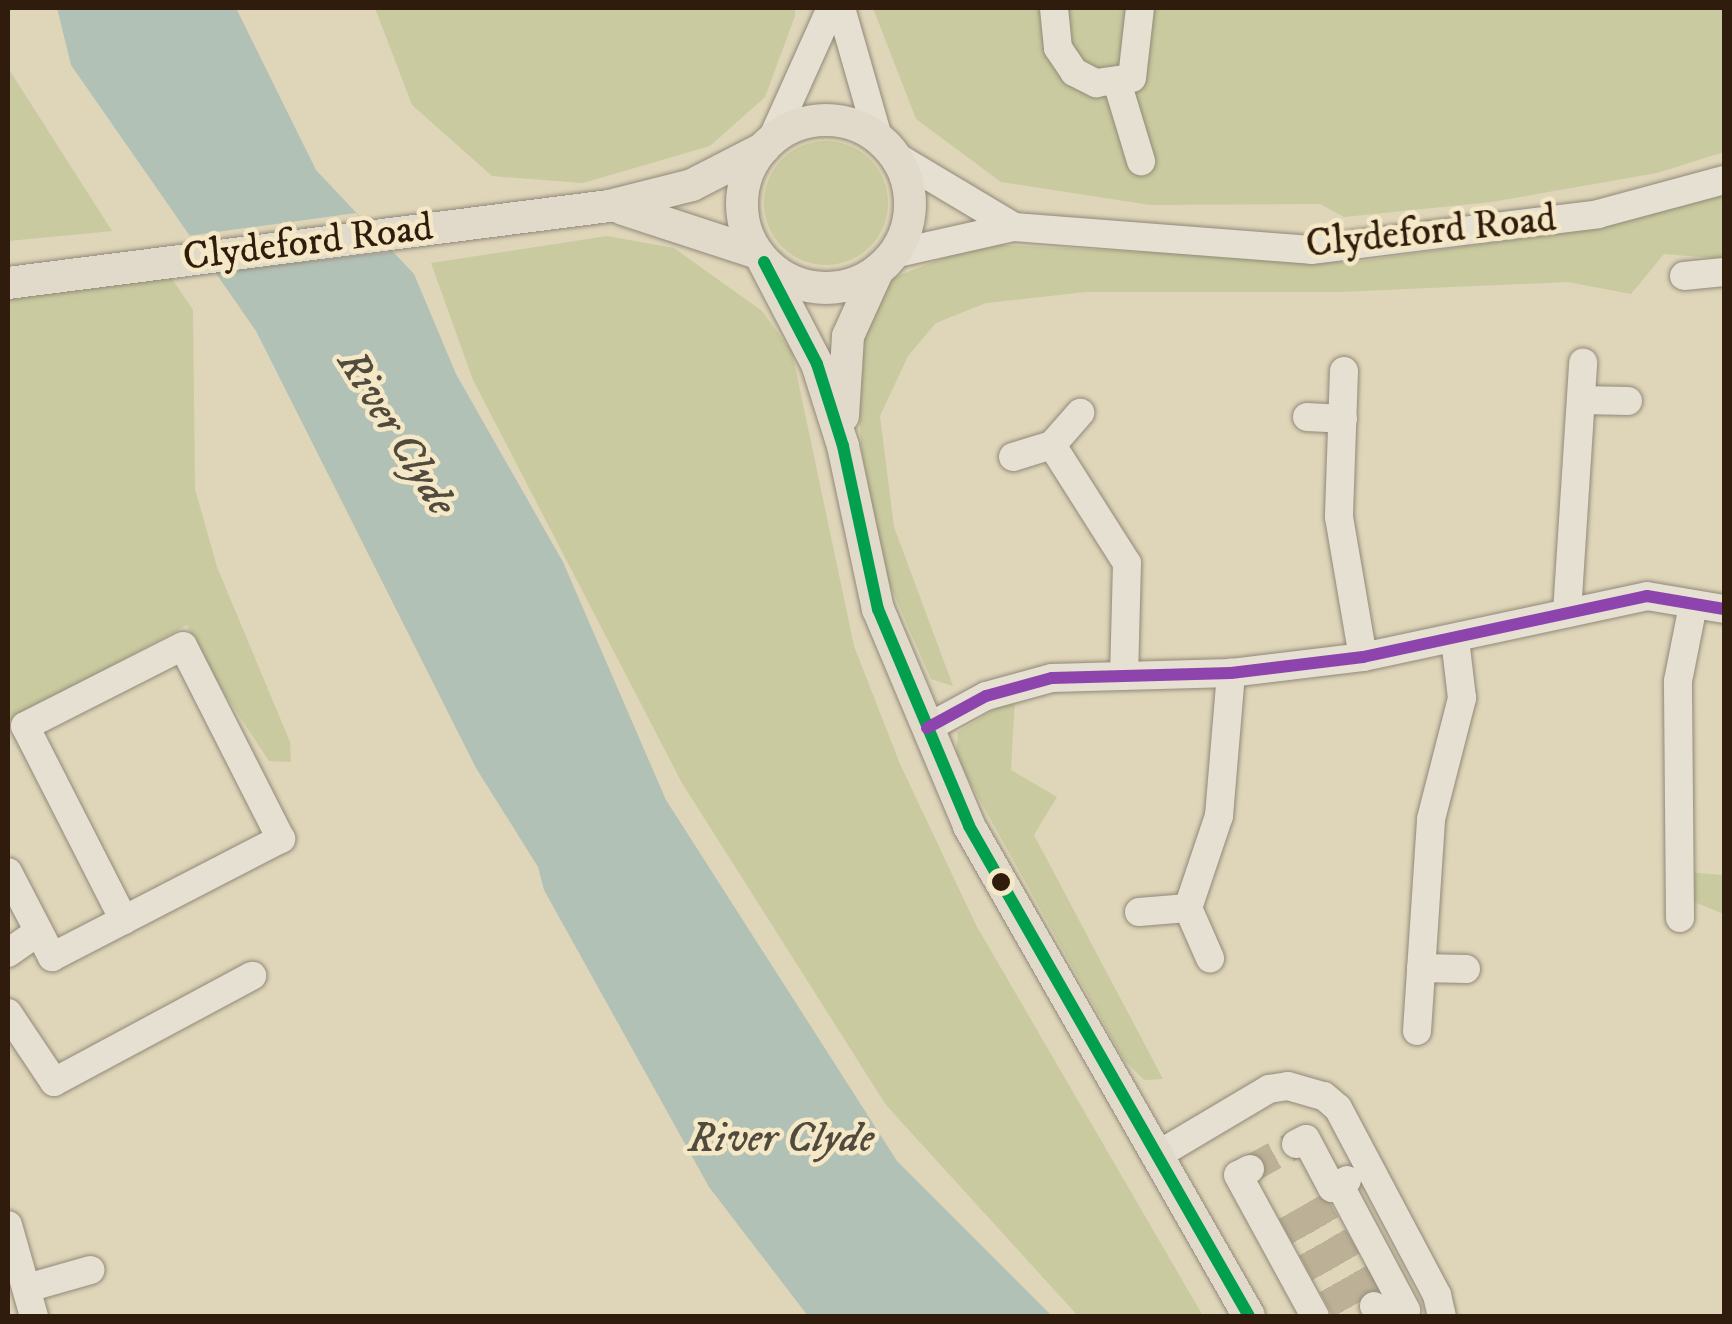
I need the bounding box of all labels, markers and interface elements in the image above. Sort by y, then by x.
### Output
street label: Clydeford Road [1303,195,1559,269]
street label: Clydeford Road [180,204,436,282]
water label: River Clyde [325,341,467,525]
unlabelled marker [991,872,1011,892]
water label: River Clyde [688,1114,874,1164]

